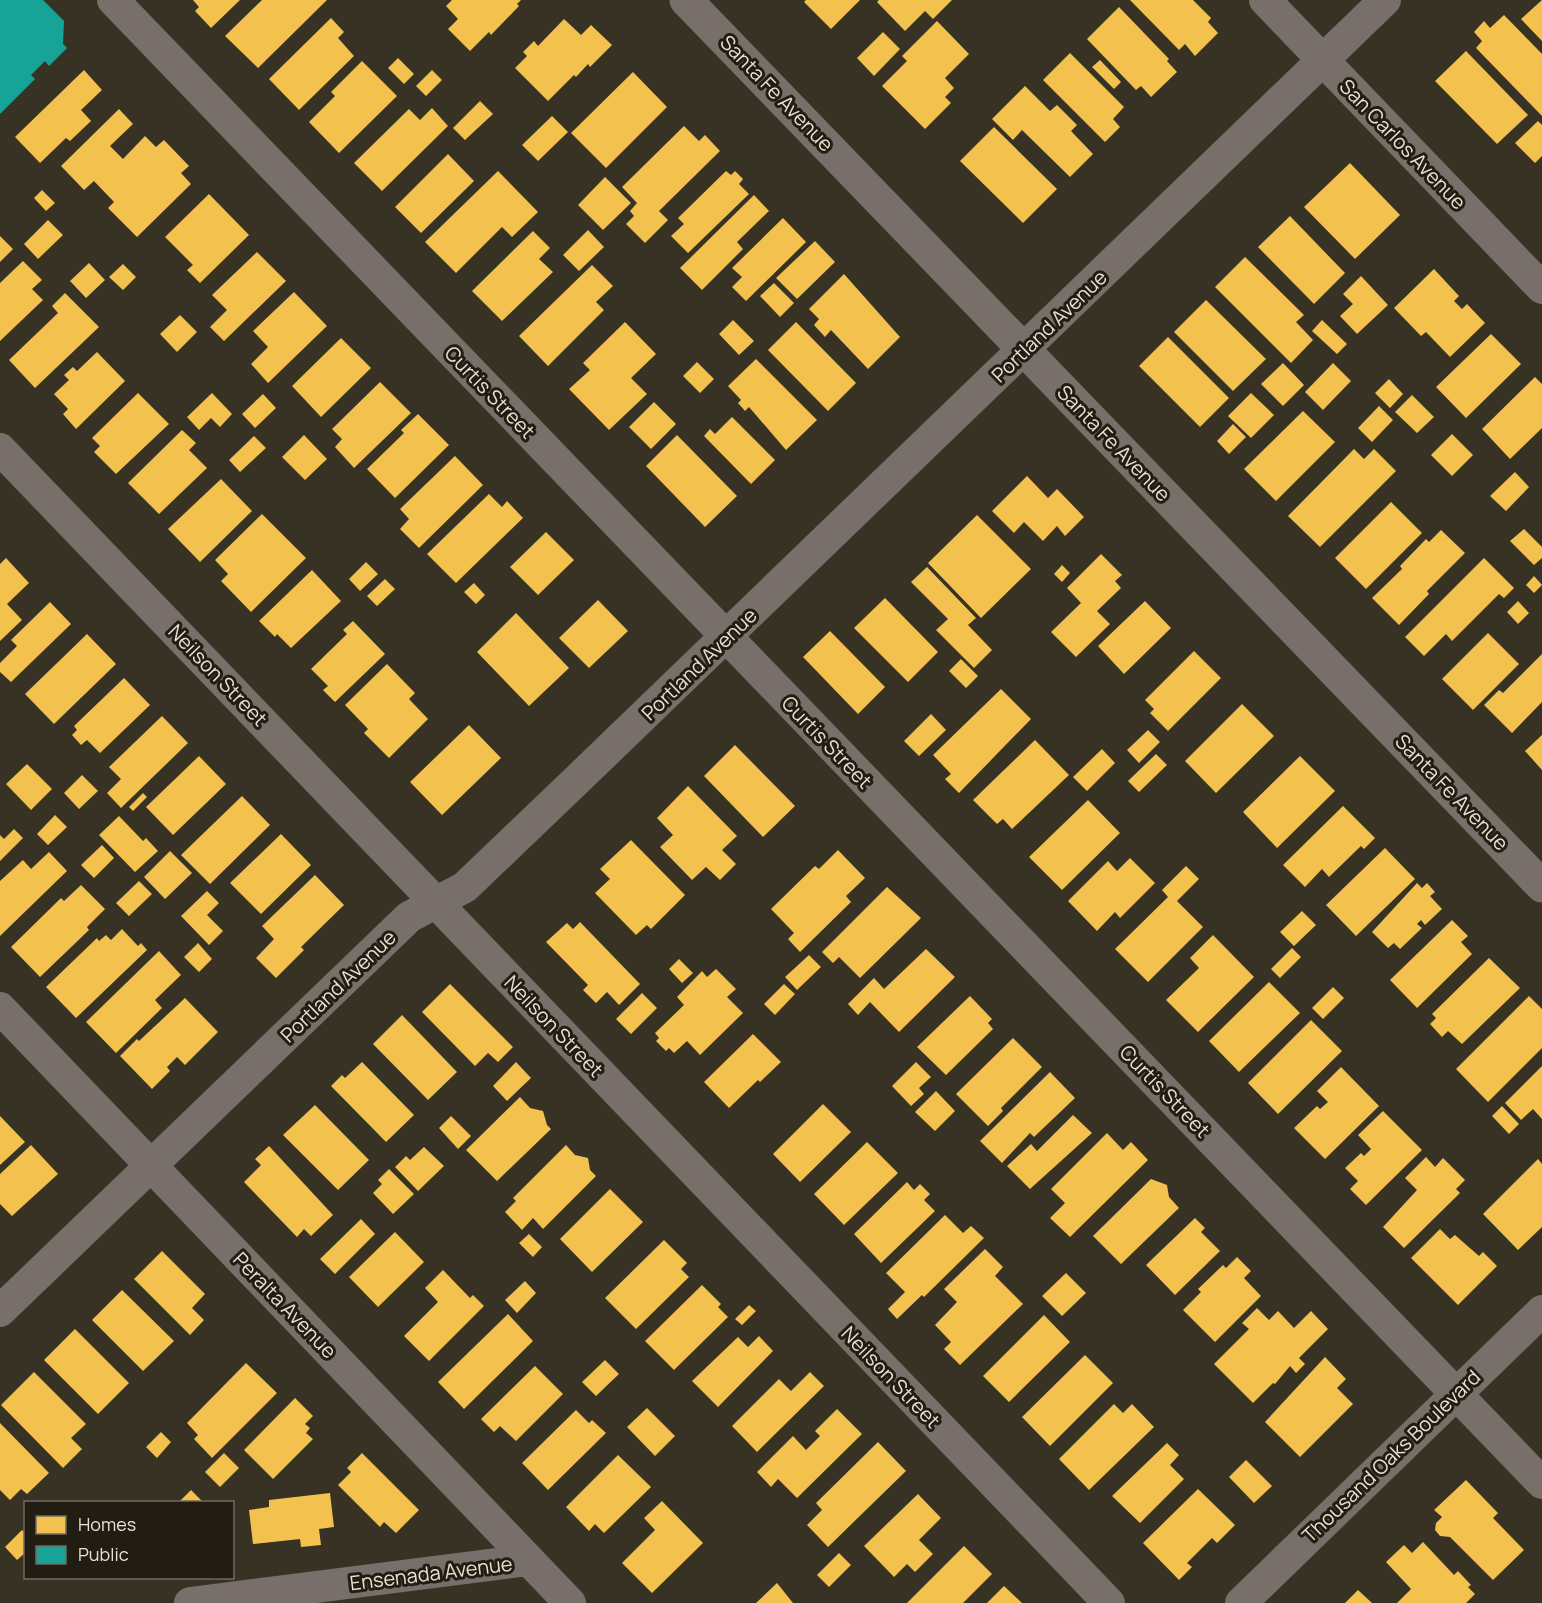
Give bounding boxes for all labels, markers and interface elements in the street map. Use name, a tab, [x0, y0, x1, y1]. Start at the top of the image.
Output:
street label: Santa Fe Avenue	[714, 29, 840, 157]
street label: San Carlos Avenue	[1334, 73, 1472, 215]
street label: Portland Avenue	[985, 264, 1113, 388]
street label: Curtis Street	[439, 340, 541, 444]
street label: Santa Fe Avenue	[1051, 379, 1177, 507]
street label: Portland Avenue	[635, 602, 763, 726]
street label: Neilson Street	[163, 618, 273, 732]
street label: Curtis Street	[776, 690, 878, 794]
street label: Santa Fe Avenue	[1389, 728, 1515, 856]
street label: Portland Avenue	[274, 924, 402, 1048]
street label: Neilson Street	[499, 969, 609, 1083]
street label: Curtis Street	[1114, 1039, 1216, 1143]
street label: Peralta Avenue	[227, 1246, 343, 1364]
street label: Neilson Street	[836, 1320, 946, 1434]
street label: Thousand Oaks Boulevard	[1296, 1364, 1486, 1548]
legend	[24, 1501, 234, 1579]
text: Homes	[78, 1512, 136, 1536]
text: Public	[78, 1542, 129, 1566]
street label: Ensenada Avenue	[348, 1550, 514, 1596]

